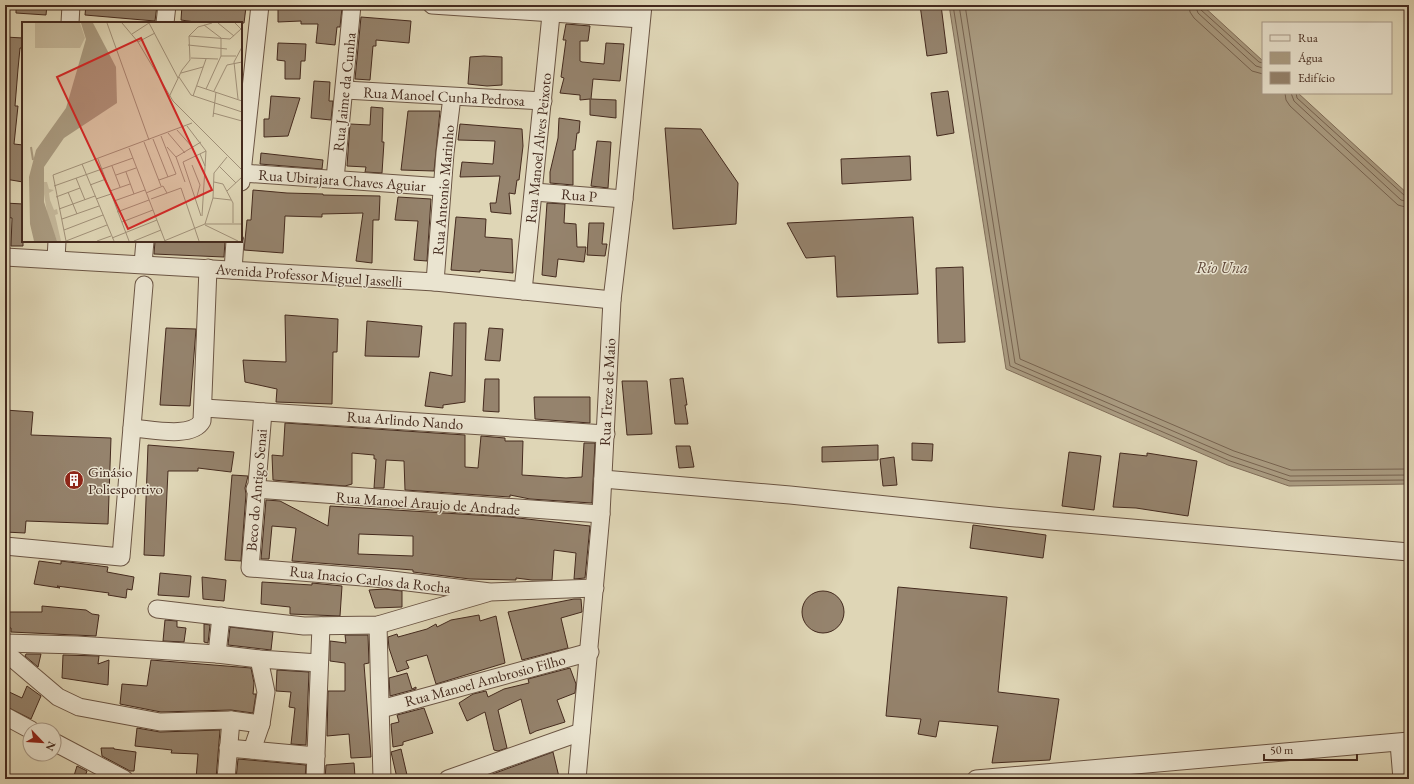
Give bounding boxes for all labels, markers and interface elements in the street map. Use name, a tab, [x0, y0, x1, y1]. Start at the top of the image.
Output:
inset map	[22, 22, 242, 242]
legend	[1262, 22, 1392, 94]
text: Rua	[1298, 30, 1318, 46]
street label: Rua Jaime da Cunha	[328, 32, 360, 152]
text: Água	[1297, 50, 1323, 66]
text: Edifício	[1298, 70, 1335, 86]
street label: Rua Manoel Alves Peixoto	[521, 72, 555, 224]
street label: Rua Manoel Cunha Pedrosa	[363, 82, 525, 110]
street label: Rua Antonio Marinho	[428, 124, 458, 256]
street label: Rua Ubirajara Chaves Aguiar	[258, 165, 426, 195]
street label: Rua P	[560, 184, 598, 206]
water label: Rio Una	[1196, 257, 1248, 278]
street label: Avenida Professor Miguel Jasselli	[214, 259, 403, 291]
street label: Rua Treze de Maio	[595, 337, 619, 447]
street label: Rua Arlindo Nando	[346, 406, 464, 434]
street label: Beco do Antigo Senai	[241, 428, 271, 552]
place label: Ginásio Poliesportivo	[88, 462, 163, 498]
building icon: Ginásio Poliesportivo	[63, 469, 85, 491]
street label: Rua Manoel Araujo de Andrade	[335, 487, 521, 519]
street label: Rua Inacio Carlos da Rocha	[289, 561, 451, 597]
street label: Rua Manoel Ambrosio Filho	[402, 649, 568, 711]
north arrow	[22, 722, 62, 762]
scale bar	[1264, 736, 1357, 762]
text: N	[43, 739, 59, 753]
text: 50 m	[1270, 742, 1294, 758]

